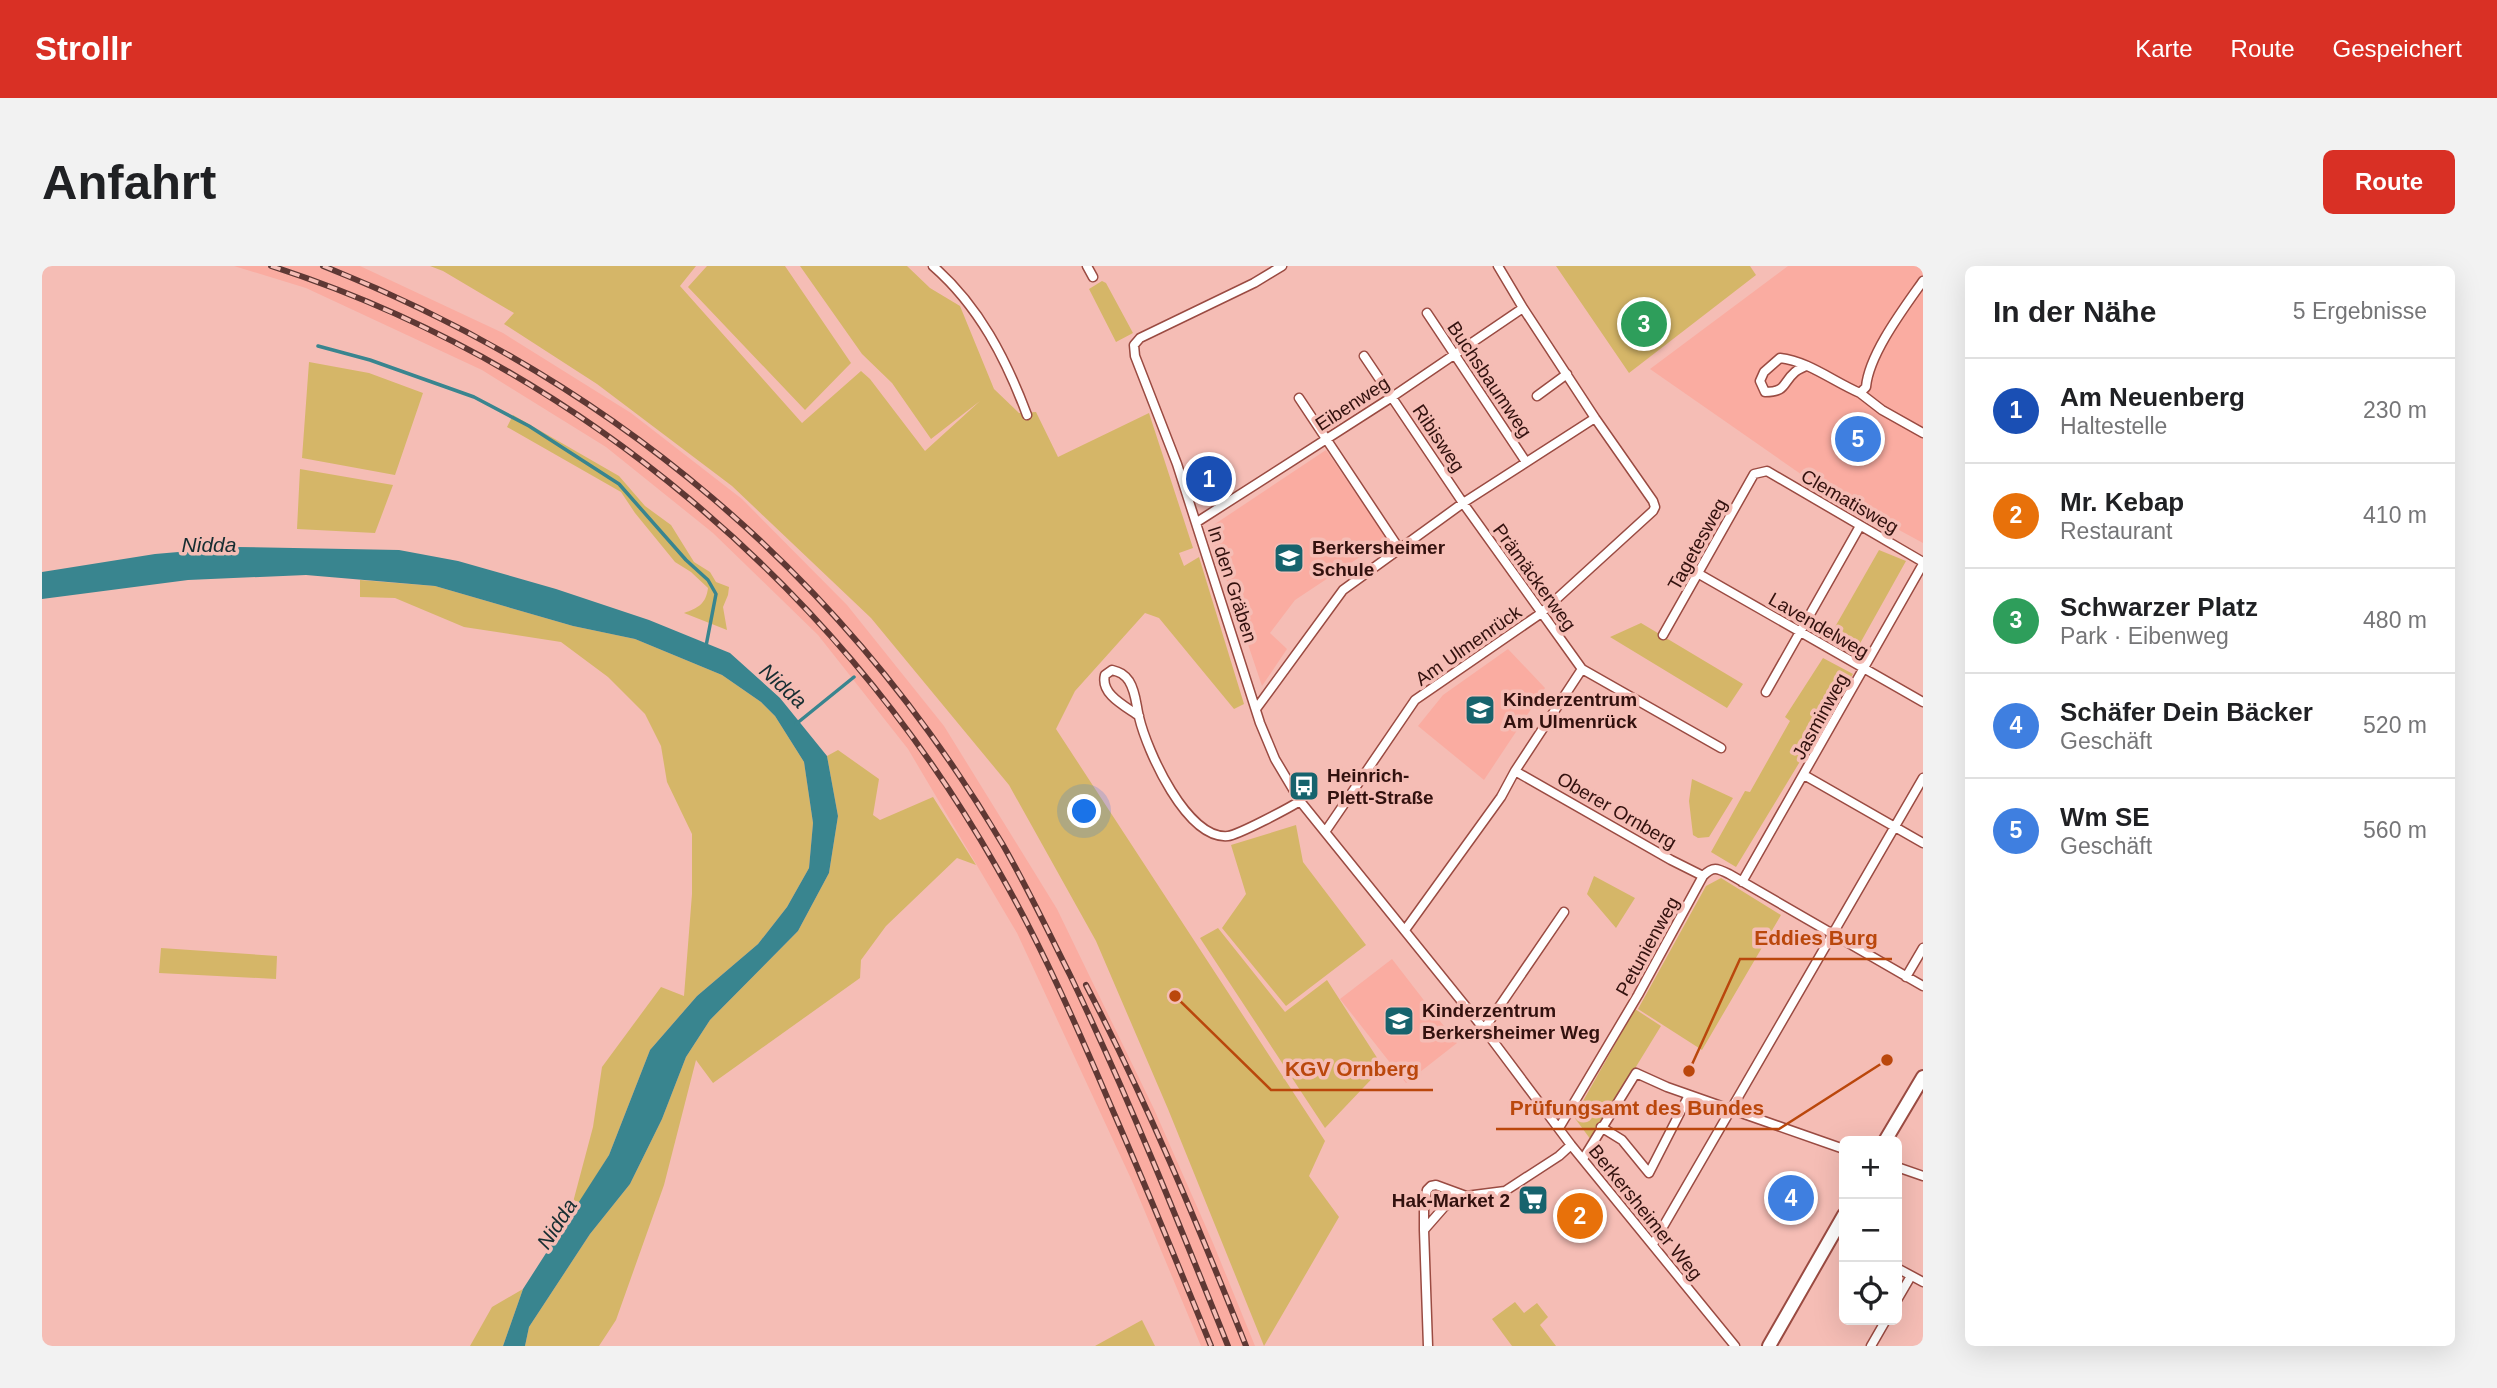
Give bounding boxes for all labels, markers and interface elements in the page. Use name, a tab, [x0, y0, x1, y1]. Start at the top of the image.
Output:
text: Strollr	[35, 30, 132, 67]
text: Karte	[2135, 35, 2193, 62]
text: Route	[2231, 35, 2295, 62]
text: Gespeichert	[2333, 35, 2462, 62]
button: Route	[2323, 150, 2455, 214]
text: Anfahrt	[42, 155, 216, 209]
text: In der Nähe	[1993, 295, 2156, 328]
pin: 3	[1621, 298, 1667, 350]
text: 5 Ergebnisse	[2293, 298, 2427, 324]
street label: Buchsbaumweg	[1443, 317, 1536, 441]
street label: Eibenweg	[1312, 372, 1393, 435]
text: Am Neuenberg	[2060, 382, 2245, 412]
text: 1	[2010, 397, 2022, 423]
text: 230 m	[2363, 397, 2427, 423]
street label: Ribisweg	[1408, 400, 1469, 476]
pin: 5	[1835, 413, 1881, 465]
text: Haltestelle	[2060, 413, 2167, 439]
pin: 1	[1186, 453, 1232, 505]
street label: Clematisweg	[1797, 465, 1902, 538]
text: Mr. Kebap	[2060, 487, 2184, 517]
street label: Tagetesweg	[1664, 495, 1731, 594]
text: 2	[2010, 502, 2022, 528]
text: 410 m	[2363, 502, 2427, 528]
text: Restaurant	[2060, 518, 2173, 544]
street label: Prämäckerweg	[1489, 520, 1580, 635]
street label: In den Gräben	[1204, 523, 1261, 645]
water label: Nidda	[182, 533, 236, 556]
place label: Berkersheimer Schule	[1312, 537, 1446, 580]
school or university icon: Berkersheimer Schule	[1272, 541, 1306, 575]
street label: Lavendelweg	[1765, 588, 1872, 663]
text: Schwarzer Platz	[2060, 592, 2258, 622]
street label: Am Ulmenrück	[1411, 601, 1526, 690]
text: 3	[2010, 607, 2022, 633]
text: 480 m	[2363, 607, 2427, 633]
text: Park · Eibenweg	[2060, 623, 2229, 649]
water label: Nidda	[755, 659, 811, 713]
street label: Jasminweg	[1788, 670, 1853, 763]
place label: Kinderzentrum Am Ulmenrück	[1503, 689, 1638, 732]
school or university icon: Kinderzentrum Am Ulmenrück	[1463, 693, 1497, 727]
text: Schäfer Dein Bäcker	[2060, 697, 2313, 727]
text: 4	[2010, 712, 2022, 738]
text: 520 m	[2363, 712, 2427, 738]
text: Geschäft	[2060, 728, 2152, 754]
place label: Heinrich- Plett-Straße	[1327, 765, 1434, 808]
street label: Oberer Ornberg	[1553, 768, 1680, 853]
bus stop icon: Heinrich- Plett-Straße	[1287, 769, 1321, 803]
your location	[1067, 794, 1101, 828]
text: Wm SE	[2060, 802, 2150, 832]
text: 5	[2010, 817, 2022, 843]
text: 560 m	[2363, 817, 2427, 843]
text: Geschäft	[2060, 833, 2152, 859]
street label: Petunienweg	[1612, 893, 1683, 999]
callout: Eddies Burg	[1740, 917, 1892, 959]
text: Eddies Burg	[1754, 926, 1878, 949]
place label: Kinderzentrum Berkersheimer Weg	[1422, 1000, 1600, 1043]
school or university icon: Kinderzentrum Berkersheimer Weg	[1382, 1004, 1416, 1038]
callout: KGV Ornberg	[1271, 1048, 1433, 1090]
text: KGV Ornberg	[1285, 1057, 1419, 1080]
callout: Prüfungsamt des Bundes	[1496, 1087, 1779, 1129]
text: Prüfungsamt des Bundes	[1510, 1096, 1764, 1119]
map controls	[1839, 1136, 1902, 1325]
button: +	[1839, 1136, 1902, 1199]
street label: Berkersheimer Weg	[1585, 1141, 1706, 1284]
pin: 4	[1768, 1172, 1814, 1224]
supermarket icon: Hak-Market 2	[1516, 1183, 1550, 1217]
place label: Hak-Market 2	[1392, 1190, 1510, 1211]
pin: 2	[1557, 1190, 1603, 1242]
water label: Nidda	[532, 1194, 581, 1253]
button: −	[1839, 1199, 1902, 1262]
button: locate	[1839, 1262, 1902, 1325]

